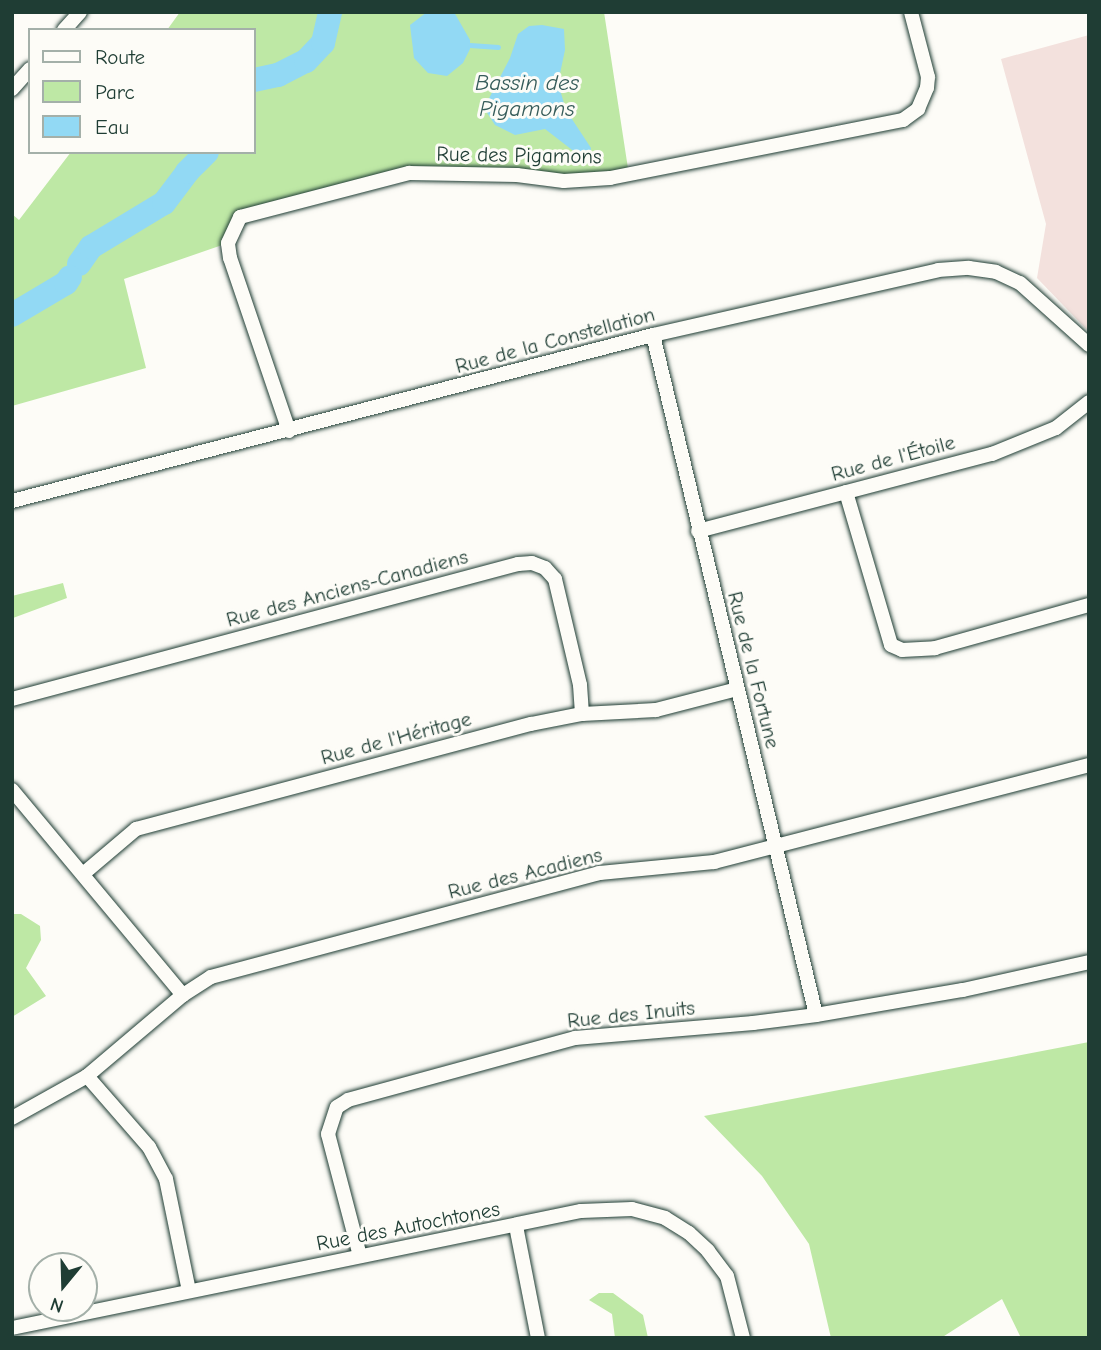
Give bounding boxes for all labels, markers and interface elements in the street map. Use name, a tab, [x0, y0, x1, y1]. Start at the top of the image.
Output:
legend	[28, 28, 256, 154]
text: Route	[95, 45, 145, 69]
water label: Bassin des Pigamons	[475, 69, 579, 123]
text: Parc	[95, 80, 135, 104]
text: Eau	[95, 115, 129, 139]
street label: Rue des Pigamons	[436, 141, 602, 169]
street label: Rue de la Constellation	[452, 301, 658, 379]
street label: Rue de l'Étoile	[828, 429, 958, 487]
street label: Rue des Anciens-Canadiens	[223, 544, 471, 632]
street label: Rue de la Fortune	[722, 589, 786, 751]
street label: Rue de l'Héritage	[318, 706, 474, 770]
street label: Rue des Acadiens	[445, 842, 605, 904]
street label: Rue des Inuits	[566, 995, 696, 1033]
street label: Rue des Autochtones	[314, 1196, 502, 1256]
north arrow	[28, 1252, 98, 1322]
text: N	[47, 1293, 66, 1317]

